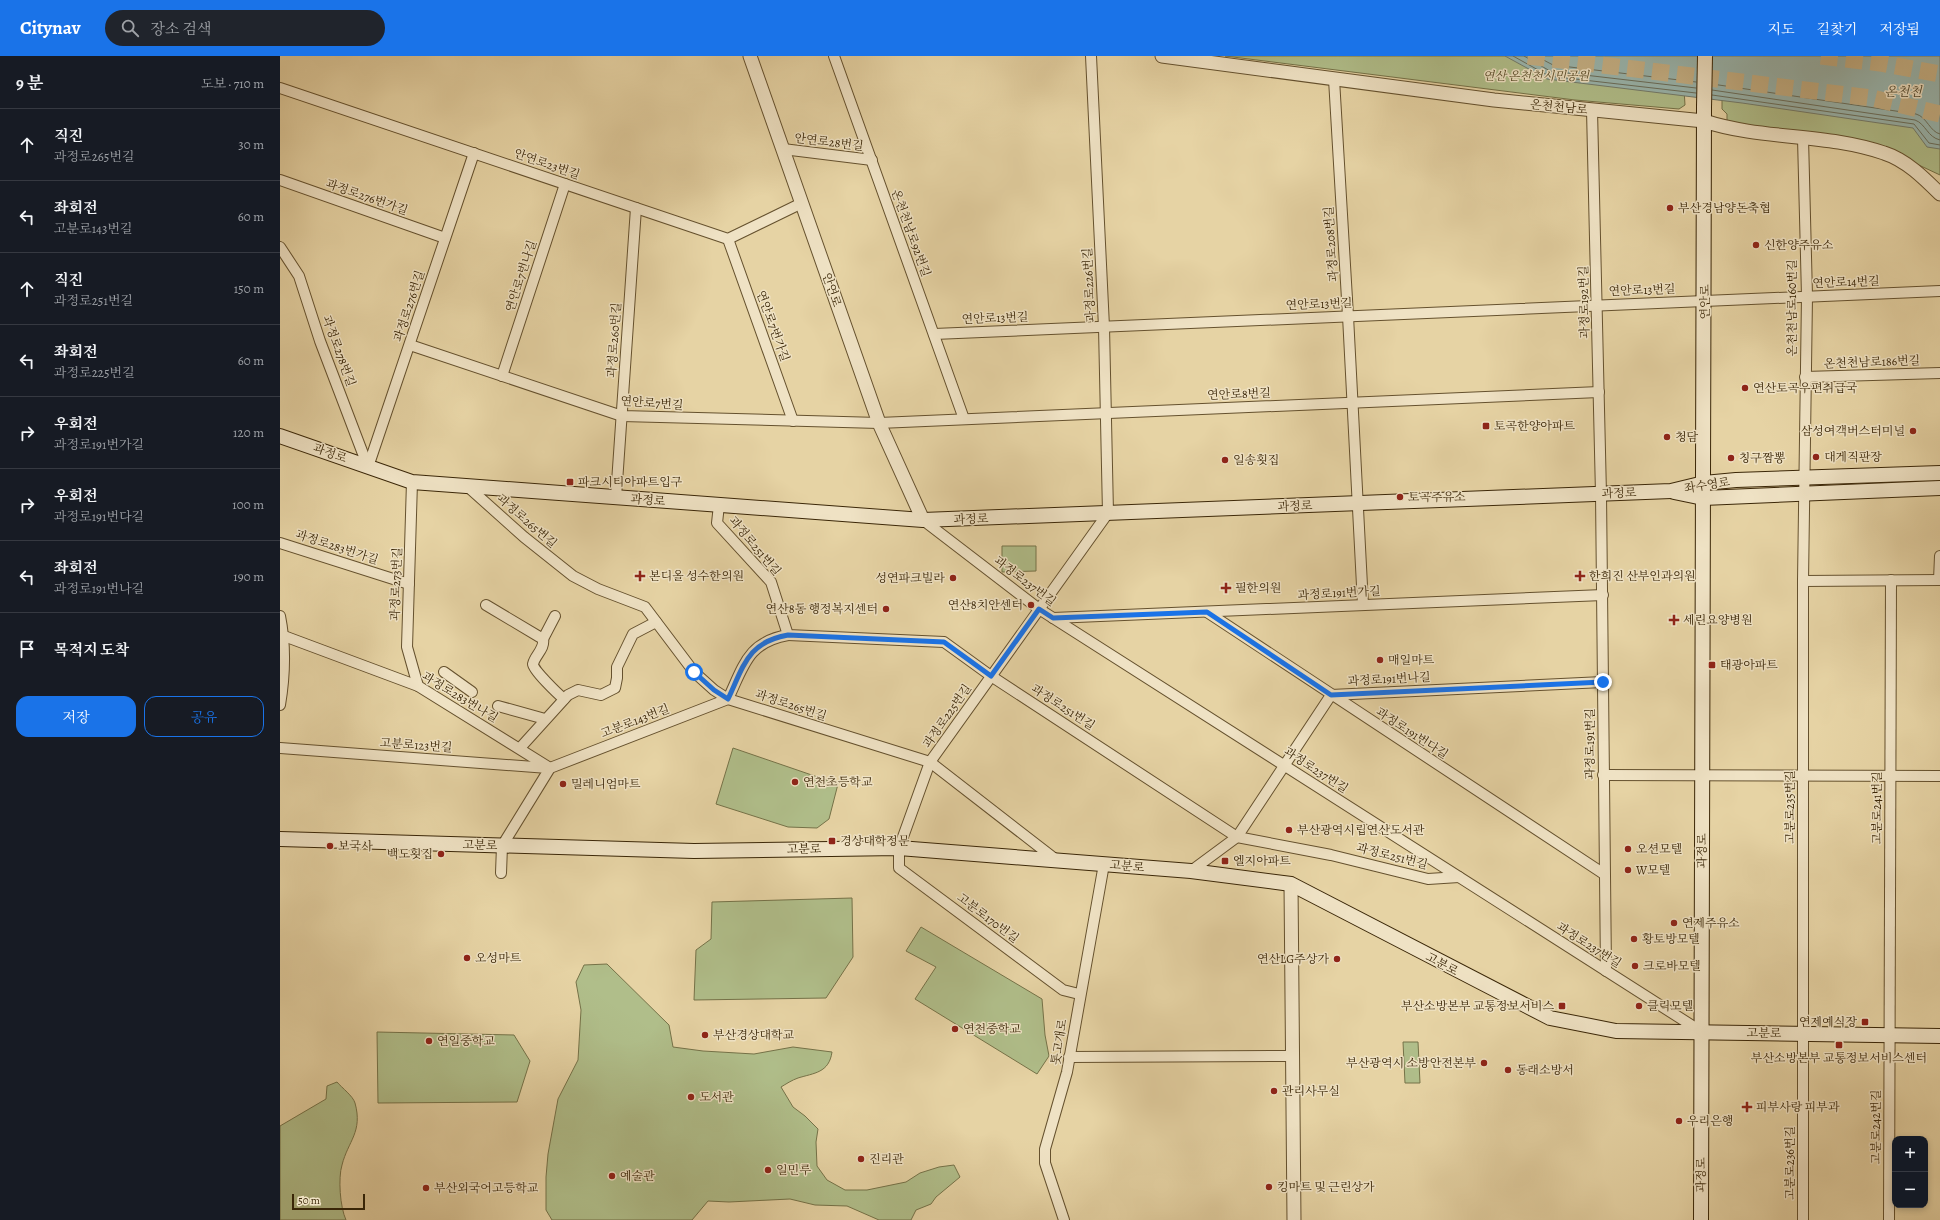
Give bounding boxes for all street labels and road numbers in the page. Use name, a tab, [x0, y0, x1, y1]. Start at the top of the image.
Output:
street label: 온천천남로	[1529, 96, 1589, 118]
street label: 안연로28번길	[794, 130, 864, 154]
street label: 안연로23번길	[512, 145, 582, 183]
street label: 과정로276번가길	[324, 175, 410, 219]
street label: 온천천남로92번길	[888, 187, 934, 279]
street label: 과정로208번길	[1320, 206, 1342, 282]
street label: 연안로7번나길	[502, 238, 540, 314]
street label: 과정로226번길	[1079, 247, 1099, 323]
street label: 온천천남로160번길	[1784, 259, 1800, 357]
street label: 과정로192번길	[1575, 265, 1593, 339]
street label: 과정로276번길	[390, 268, 428, 344]
street label: 안연로	[819, 271, 845, 309]
street label: 연안로14번길	[1812, 273, 1880, 291]
street label: 연안로13번길	[1608, 281, 1676, 299]
street label: 연안로	[1697, 284, 1713, 319]
street label: 연안로7번가길	[753, 288, 793, 364]
street label: 연안로13번길	[1285, 295, 1353, 313]
street label: 과정로260번길	[603, 302, 625, 378]
street label: 연안로13번길	[961, 309, 1029, 327]
street label: 과정로278번길	[319, 313, 359, 389]
street label: 온천천남로186번길	[1823, 352, 1921, 372]
street label: 연안로8번길	[1207, 385, 1271, 403]
street label: 연안로7번길	[620, 393, 684, 413]
street label: 과정로	[311, 440, 349, 466]
street label: 좌수영로	[1683, 473, 1732, 497]
street label: 과정로	[1601, 484, 1637, 502]
street label: 과정로265번길	[494, 491, 560, 551]
street label: 과정로	[630, 491, 666, 509]
street label: 과정로	[1277, 497, 1313, 515]
street label: 과정로	[953, 510, 989, 528]
street label: 과정로251번길	[725, 513, 785, 579]
street label: 과정로283번가길	[294, 526, 380, 568]
street label: 과정로273번길	[387, 547, 405, 621]
street label: 과정로237번길	[991, 552, 1059, 610]
street label: 과정로191번가길	[1297, 583, 1381, 603]
street label: 과정로283번나길	[419, 668, 501, 726]
street label: 과정로191번나길	[1347, 669, 1431, 689]
street label: 과정로251번길	[1028, 680, 1098, 734]
street label: 과정로225번길	[919, 681, 975, 751]
street label: 과정로265번길	[753, 686, 829, 724]
street label: 고분로143번길	[598, 701, 672, 741]
street label: 과정로191번다길	[1373, 704, 1451, 762]
street label: 과정로191번길	[1582, 708, 1598, 780]
street label: 고분로123번길	[379, 734, 453, 756]
street label: 과정로237번길	[1281, 743, 1351, 797]
street label: 고분로235번길	[1782, 770, 1798, 844]
street label: 고분로241번길	[1869, 771, 1885, 845]
street label: 과정로	[1694, 833, 1710, 868]
street label: 고분로	[462, 836, 498, 854]
street label: 과정로251번길	[1355, 839, 1429, 873]
street label: 고분로	[786, 841, 822, 857]
street label: 고분로	[1109, 857, 1145, 876]
street label: 고분로170번길	[954, 889, 1022, 947]
street label: 과정로237번길	[1554, 919, 1624, 971]
street label: 고분로	[1423, 949, 1461, 979]
street label: 톳고개로	[1047, 1017, 1071, 1066]
street label: 고분로	[1746, 1025, 1782, 1041]
street label: 고분로242번길	[1868, 1090, 1884, 1164]
street label: 고분로236번길	[1782, 1126, 1798, 1200]
street label: 과정로	[1693, 1157, 1709, 1192]

